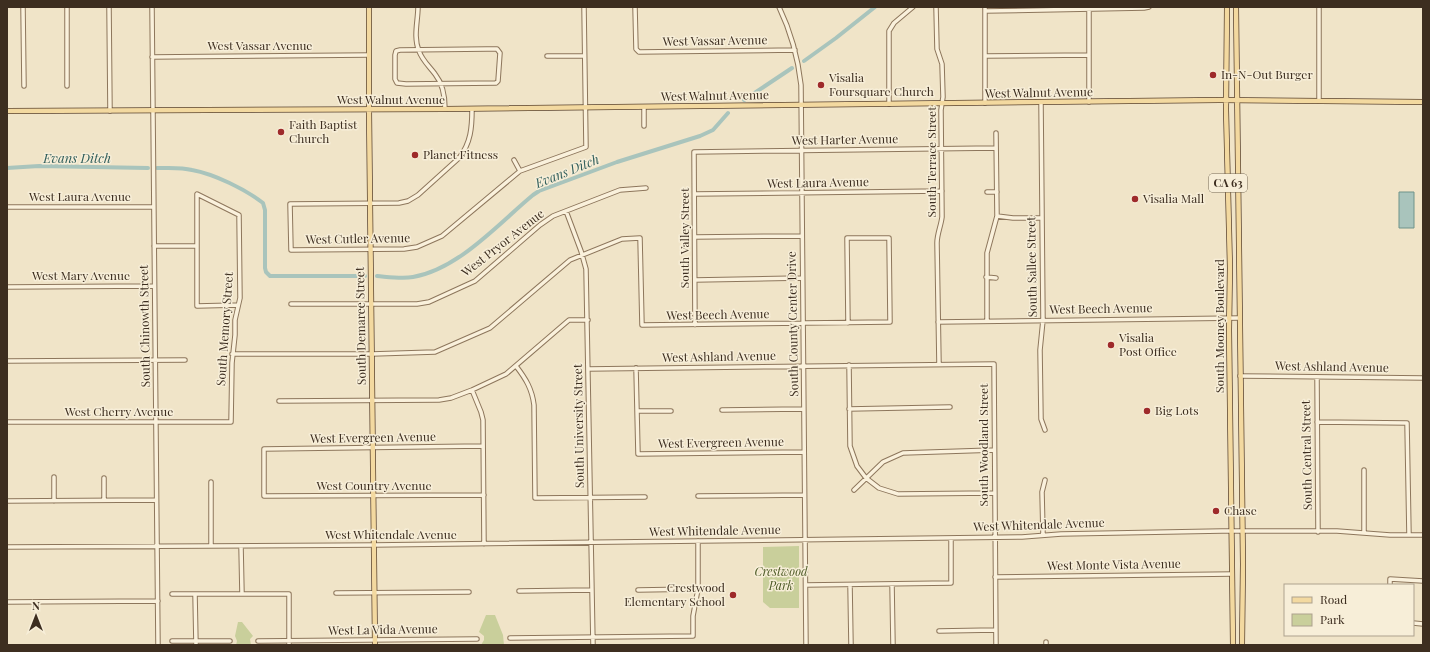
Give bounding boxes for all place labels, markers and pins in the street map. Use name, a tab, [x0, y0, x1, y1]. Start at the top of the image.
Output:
place label: In-N-Out Burger	[1221, 66, 1313, 82]
place label: Visalia Foursquare Church	[828, 69, 934, 99]
marker: In-N-Out Burger	[1208, 70, 1218, 80]
marker: Visalia Foursquare Church	[816, 80, 826, 90]
place label: Faith Baptist Church	[289, 116, 358, 146]
marker: Faith Baptist Church	[276, 127, 286, 137]
place label: Planet Fitness	[423, 146, 498, 162]
marker: Planet Fitness	[410, 150, 420, 160]
place label: Visalia Mall	[1142, 190, 1205, 206]
marker: Visalia Mall	[1130, 194, 1140, 204]
place label: Visalia Post Office	[1118, 329, 1177, 359]
marker: Visalia Post Office	[1106, 340, 1116, 350]
place label: Big Lots	[1155, 402, 1199, 418]
marker: Big Lots	[1142, 406, 1152, 416]
place label: Chase	[1224, 502, 1257, 518]
marker: Chase	[1211, 506, 1221, 516]
place label: Crestwood Elementary School	[624, 579, 726, 609]
marker: Crestwood Elementary School	[728, 590, 738, 600]

